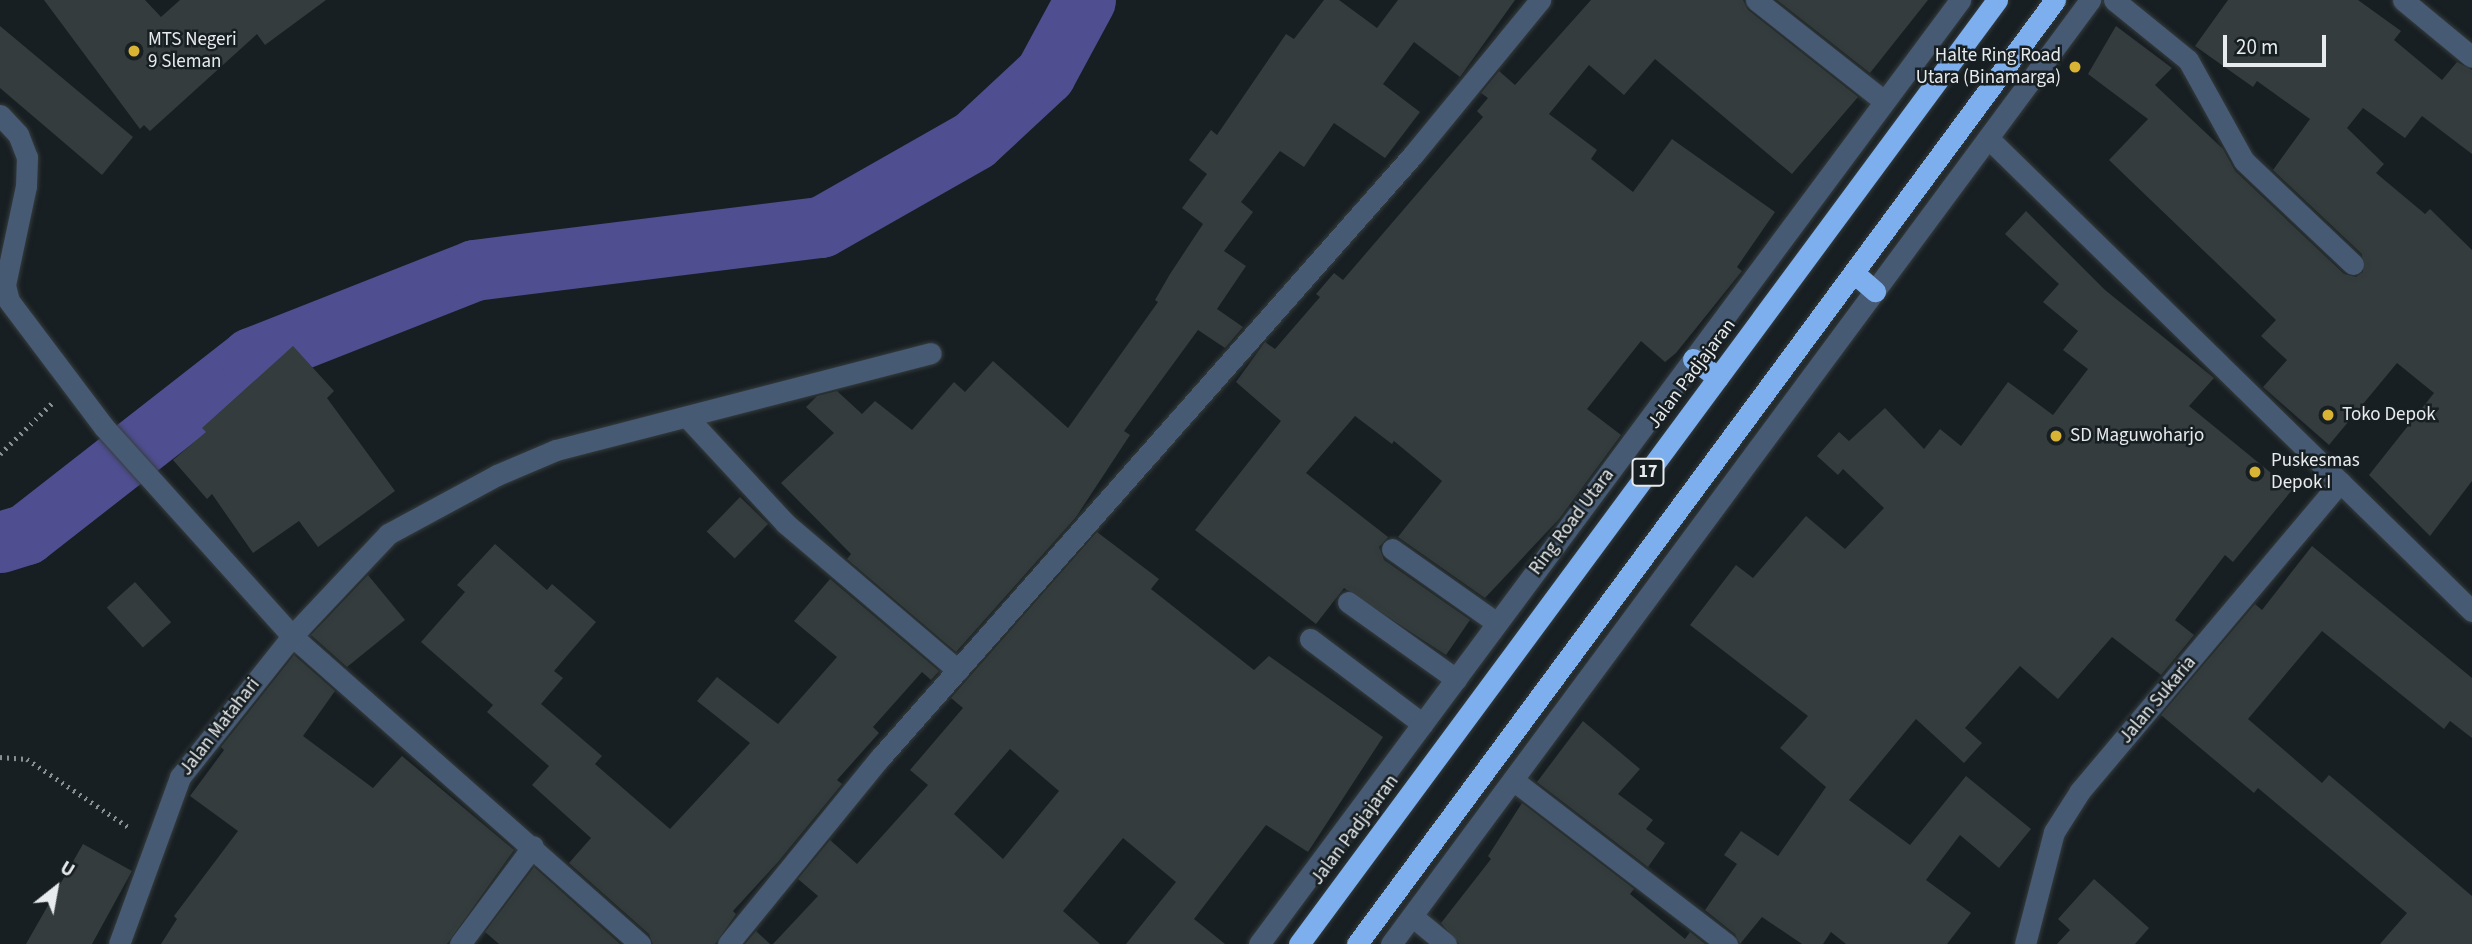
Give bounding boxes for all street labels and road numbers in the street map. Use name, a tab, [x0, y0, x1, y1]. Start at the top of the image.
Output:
street label: Jalan Padjajaran	[1643, 314, 1741, 434]
road number: 17	[1630, 458, 1666, 486]
street label: Ring Road Utara	[1525, 464, 1619, 580]
street label: Jalan Sukaria	[2115, 652, 2201, 748]
street label: Jalan Matahari	[175, 674, 265, 780]
street label: Jalan Padjajaran	[1306, 770, 1404, 890]

